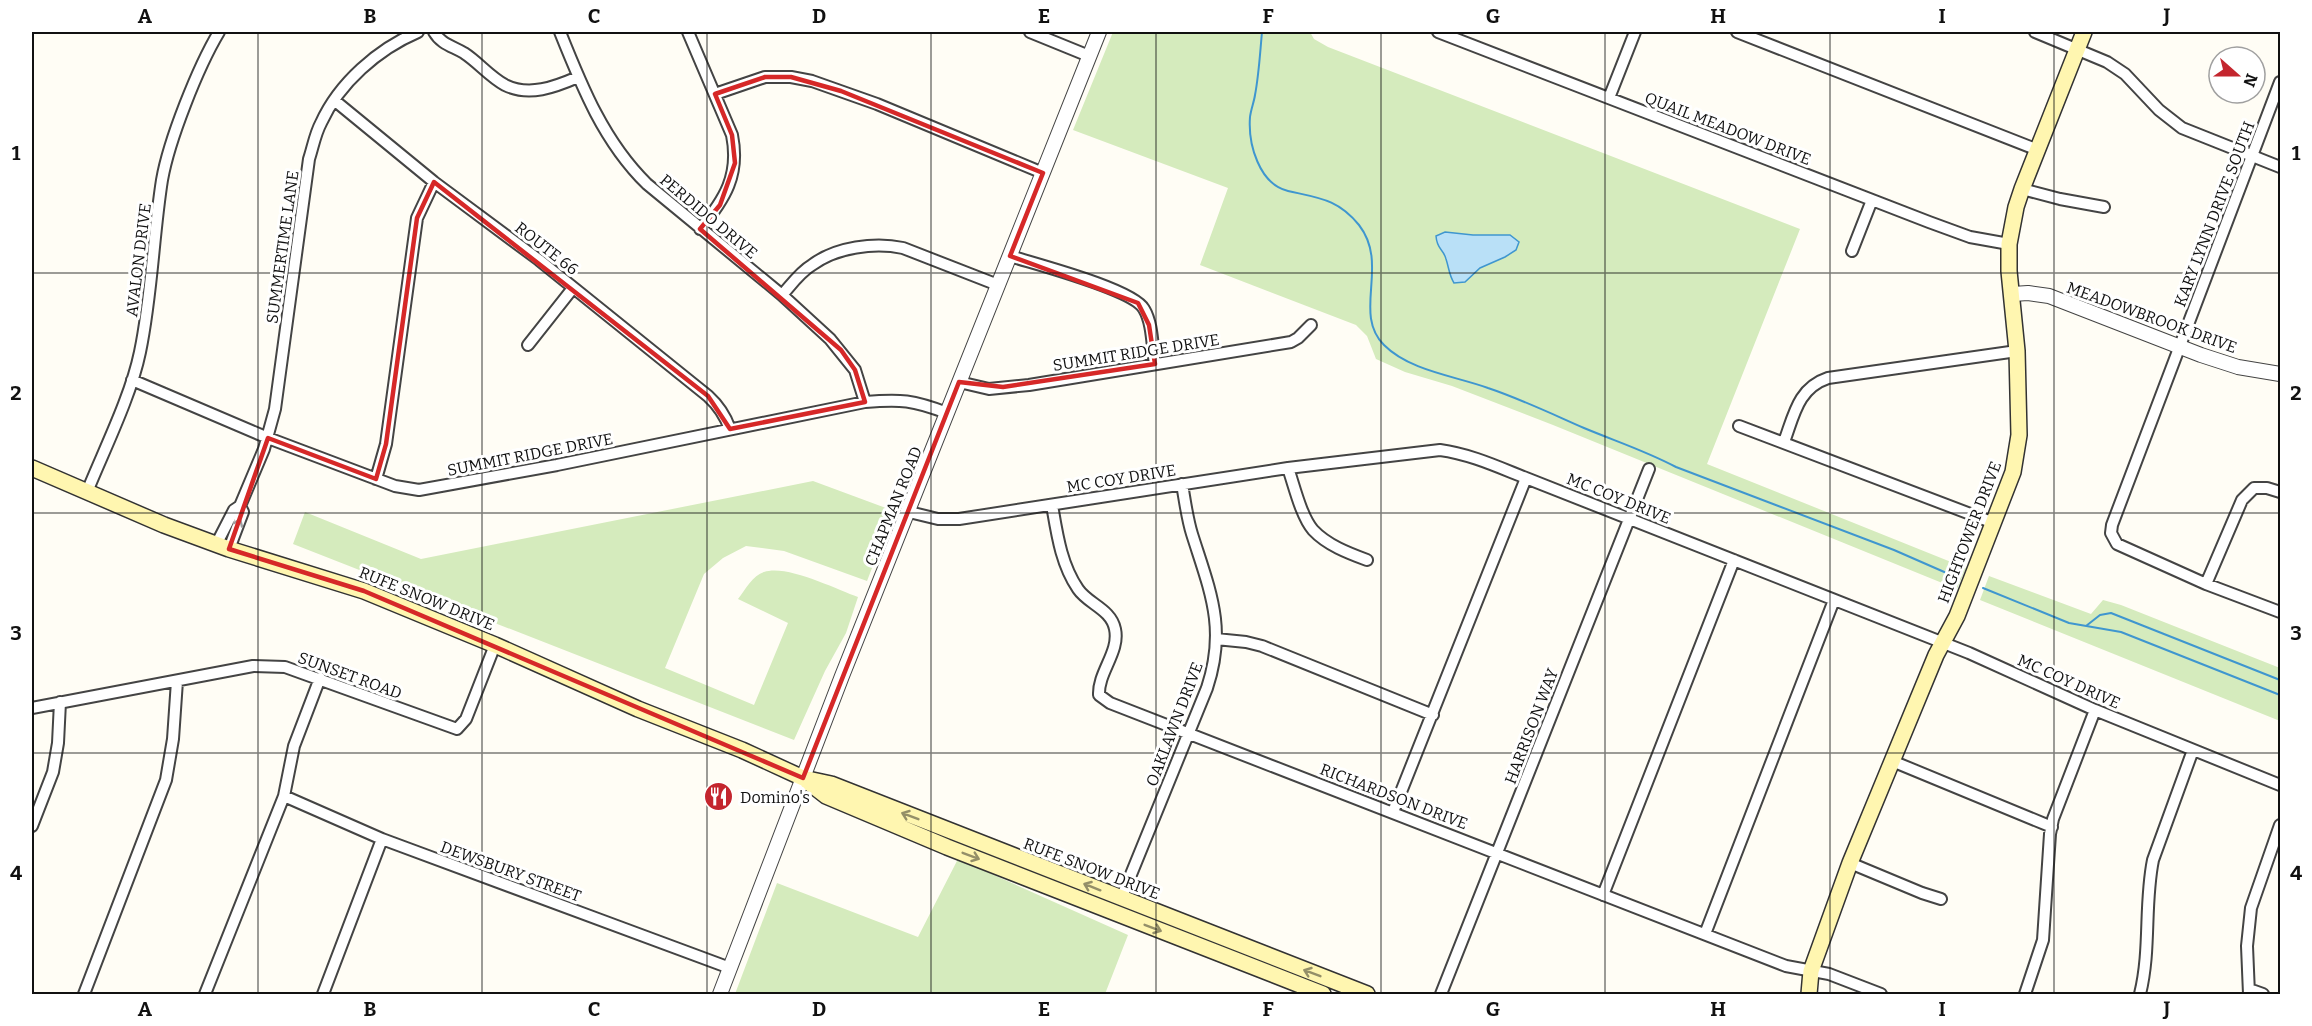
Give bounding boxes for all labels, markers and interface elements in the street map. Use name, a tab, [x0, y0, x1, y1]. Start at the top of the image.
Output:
text: A	[138, 4, 153, 28]
text: B	[364, 4, 377, 28]
text: C	[588, 4, 600, 28]
text: D	[812, 4, 826, 28]
text: E	[1038, 4, 1050, 28]
text: F	[1262, 4, 1274, 28]
text: G	[1486, 4, 1500, 28]
text: H	[1710, 4, 1726, 28]
text: I	[1938, 4, 1946, 28]
text: J	[2163, 4, 2171, 28]
north arrow	[2207, 45, 2267, 105]
text: N	[2239, 71, 2262, 89]
street label: QUAIL MEADOW DRIVE	[1642, 88, 1814, 169]
street label: KARY LYNN DRIVE SOUTH	[2170, 119, 2259, 310]
text: 1	[12, 141, 21, 165]
text: 1	[2292, 141, 2301, 165]
street label: SUMMERTIME LANE	[262, 169, 303, 325]
street label: PERDIDO DRIVE	[656, 170, 761, 263]
street label: AVALON DRIVE	[122, 202, 155, 318]
street label: ROUTE 66	[511, 218, 582, 279]
street label: MEADOWBROOK DRIVE	[2064, 278, 2240, 357]
street label: SUMMIT RIDGE DRIVE	[1051, 330, 1221, 375]
text: 2	[10, 381, 22, 405]
text: 2	[2290, 381, 2302, 405]
street label: SUMMIT RIDGE DRIVE	[446, 429, 615, 480]
street label: CHAPMAN ROAD	[861, 444, 926, 569]
street label: HIGHTOWER DRIVE	[1934, 459, 2005, 606]
street label: MC COY DRIVE	[1065, 460, 1177, 497]
street label: MC COY DRIVE	[1564, 469, 1674, 528]
one-way arrow	[232, 519, 243, 537]
street label: RUFE SNOW DRIVE	[356, 563, 497, 634]
text: 3	[10, 621, 22, 645]
text: 3	[2290, 621, 2302, 645]
street label: SUNSET ROAD	[295, 648, 404, 703]
street label: MC COY DRIVE	[2015, 650, 2123, 713]
street label: OAKLAWN DRIVE	[1142, 659, 1207, 789]
street label: HARRISON WAY	[1501, 665, 1562, 787]
street label: RICHARDSON DRIVE	[1317, 760, 1470, 833]
restaurant icon: Domino's	[703, 781, 735, 813]
place label: Domino's	[740, 788, 810, 807]
one-way arrow	[902, 809, 920, 820]
street label: RUFE SNOW DRIVE	[1021, 834, 1163, 903]
street label: DEWSBURY STREET	[438, 837, 584, 906]
one-way arrow	[961, 852, 980, 863]
text: 4	[10, 861, 22, 885]
text: 4	[2290, 861, 2302, 885]
one-way arrow	[1083, 881, 1102, 892]
one-way arrow	[1143, 923, 1161, 934]
one-way arrow	[1304, 967, 1322, 978]
text: A	[138, 997, 153, 1021]
text: B	[364, 997, 377, 1021]
text: C	[588, 997, 600, 1021]
text: D	[812, 997, 826, 1021]
text: E	[1038, 997, 1050, 1021]
text: F	[1262, 997, 1274, 1021]
text: G	[1486, 997, 1500, 1021]
text: H	[1710, 997, 1726, 1021]
text: I	[1938, 997, 1946, 1021]
text: J	[2163, 997, 2171, 1021]

